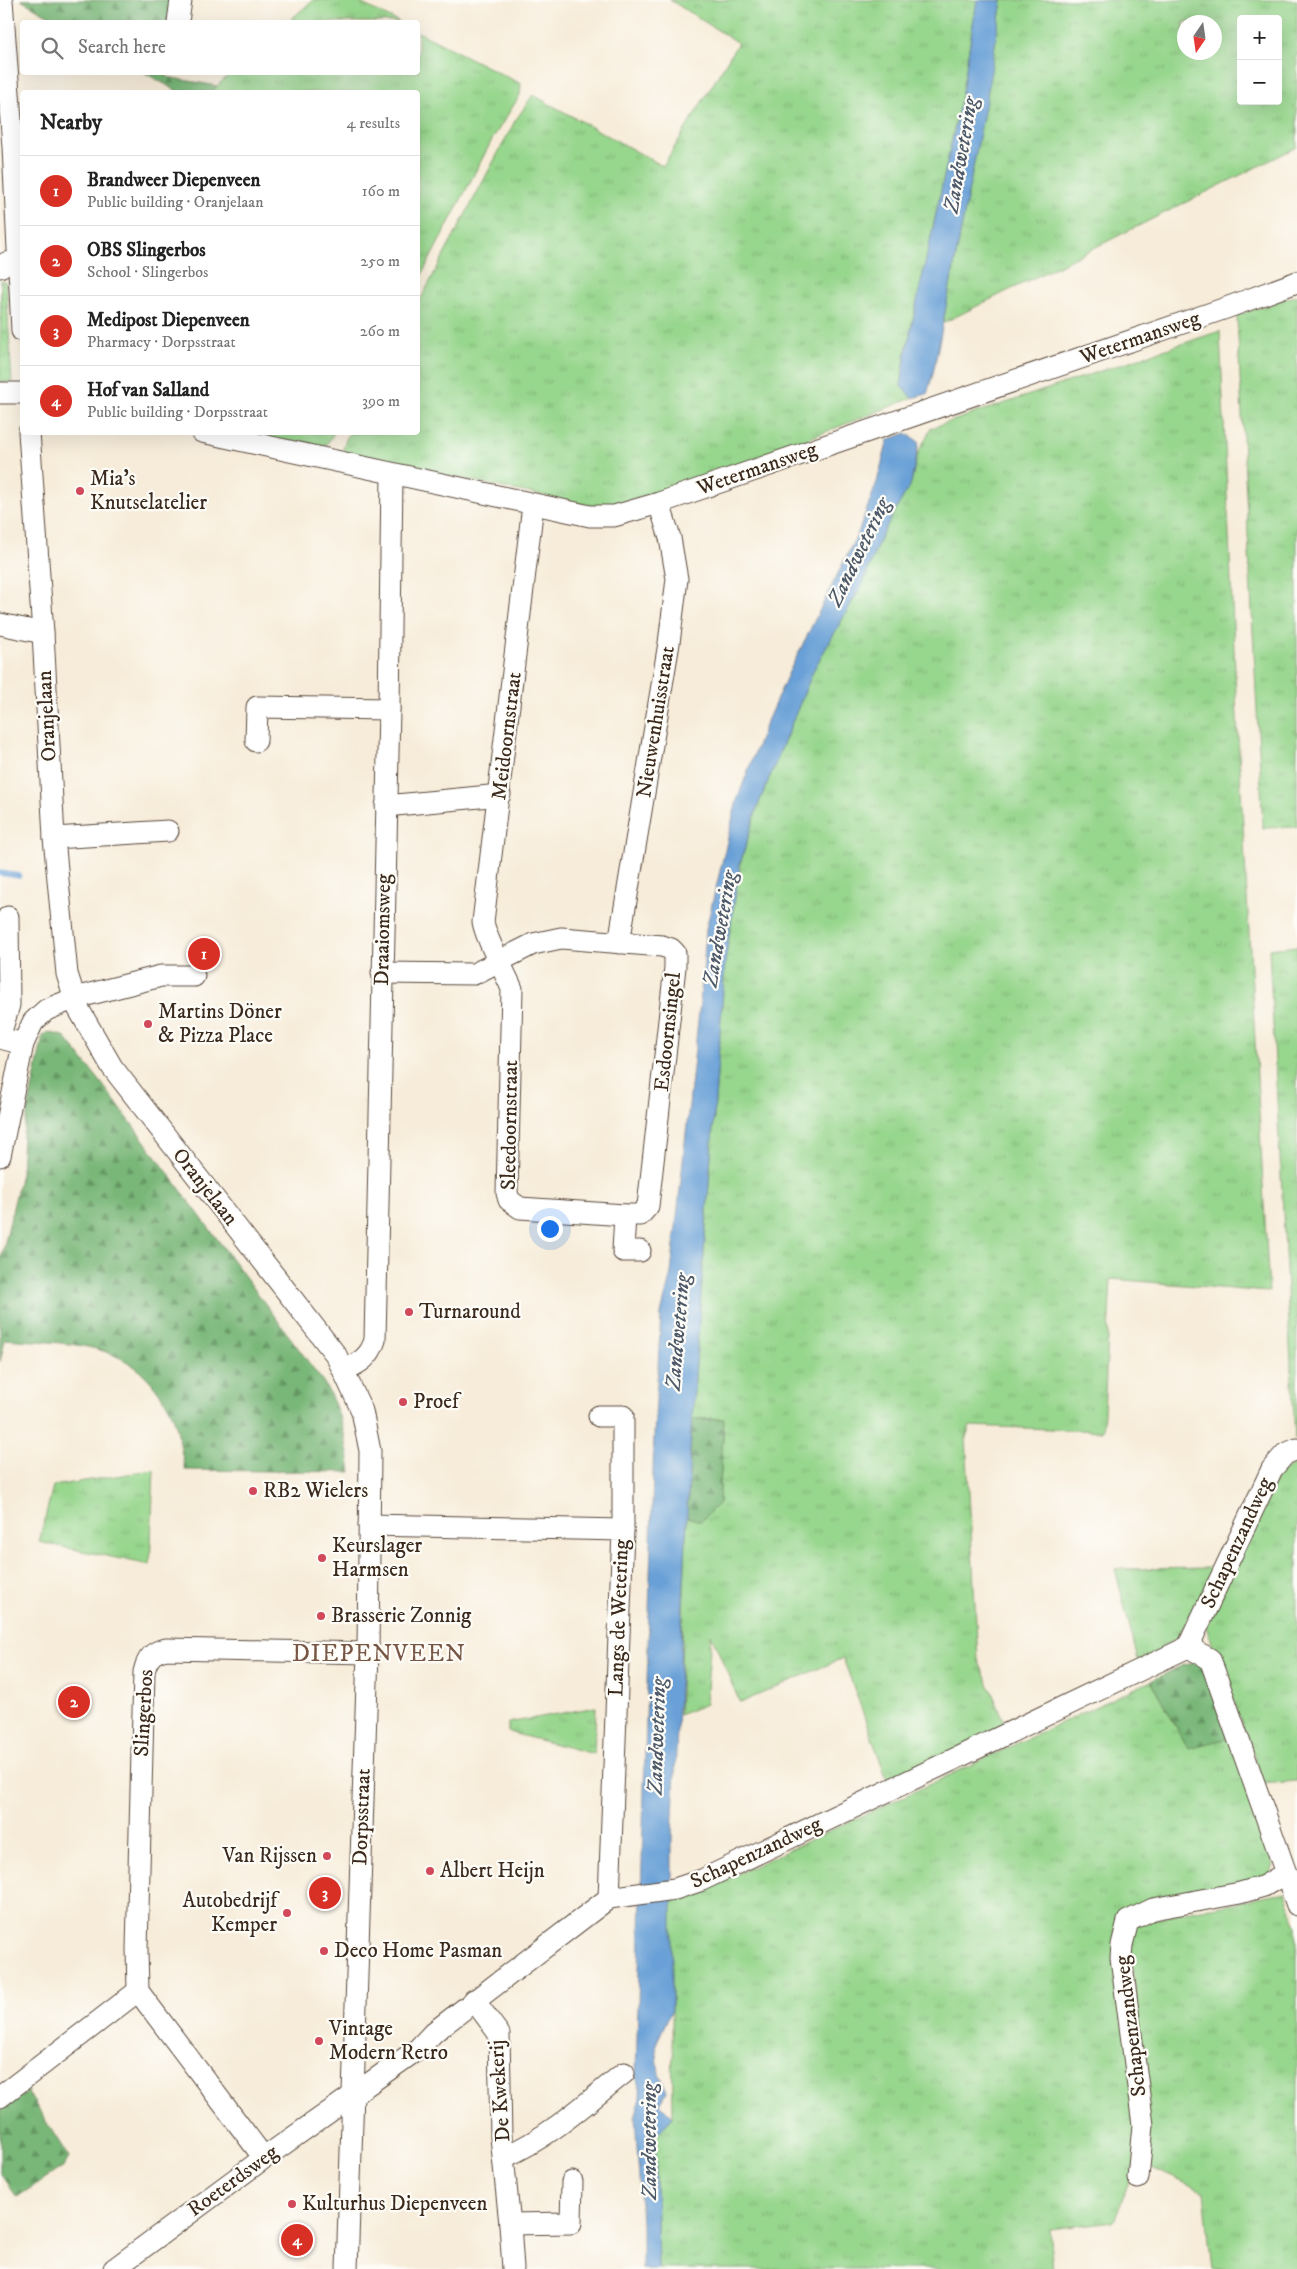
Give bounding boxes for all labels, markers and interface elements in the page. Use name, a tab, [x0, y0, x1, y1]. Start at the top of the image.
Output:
north arrow	[1177, 15, 1222, 60]
map controls	[1237, 15, 1282, 105]
button: +	[1237, 15, 1282, 60]
search box	[20, 20, 420, 75]
icon: search	[38, 34, 66, 62]
text: Search here	[78, 36, 166, 59]
button: −	[1237, 60, 1282, 105]
water label: Zandwetering	[937, 93, 985, 216]
text: Nearby	[40, 110, 102, 136]
text: 4 results	[347, 113, 400, 133]
text: Brandweer Diepenveen	[87, 169, 261, 192]
text: 1	[53, 181, 59, 201]
text: 160 m	[362, 181, 400, 201]
text: Public building · Oranjelaan	[87, 192, 263, 212]
text: OBS Slingerbos	[87, 239, 206, 262]
text: 2	[52, 251, 60, 271]
text: 250 m	[360, 251, 400, 271]
text: School · Slingerbos	[87, 262, 208, 282]
street label: Wetermansweg	[1076, 305, 1204, 371]
text: Medipost Diepenveen	[87, 309, 250, 332]
text: 3	[53, 321, 59, 341]
text: 260 m	[360, 321, 400, 341]
text: Pharmacy · Dorpsstraat	[87, 332, 236, 352]
text: Hof van Salland	[87, 379, 209, 402]
text: 4	[51, 391, 61, 411]
text: 390 m	[362, 391, 400, 411]
text: Public building · Dorpsstraat	[87, 402, 268, 422]
street label: Wetermansweg	[693, 436, 821, 502]
place label: Mia's Knutselatelier	[90, 466, 207, 516]
marker: Mia's Knutselatelier	[74, 485, 86, 497]
water label: Zandwetering	[821, 492, 898, 611]
street label: Nieuwenhuisstraat	[631, 644, 681, 800]
street label: Oranjelaan	[32, 670, 62, 762]
street label: Meidoornstraat	[486, 670, 528, 801]
water label: Zandwetering	[696, 867, 744, 990]
street label: Draaiomsweg	[369, 873, 397, 986]
pin: 1	[188, 935, 220, 973]
street label: Esdoornsingel	[649, 970, 687, 1093]
place label: Martins Döner & Pizza Place	[158, 999, 282, 1049]
marker: Martins Döner & Pizza Place	[142, 1018, 154, 1030]
street label: Sleedoornstraat	[496, 1059, 524, 1190]
street label: Oranjelaan	[167, 1143, 243, 1231]
your location	[537, 1216, 563, 1242]
water label: Zandwetering	[659, 1271, 697, 1392]
place label: Turnaround	[419, 1299, 521, 1325]
marker: Turnaround	[403, 1306, 415, 1318]
place label: Proef	[413, 1389, 462, 1415]
marker: Proef	[397, 1396, 409, 1408]
street label: Schapenzandweg	[1195, 1473, 1279, 1613]
place label: RB2 Wielers	[263, 1478, 368, 1504]
marker: RB2 Wielers	[247, 1485, 259, 1497]
place label: Keurslager Harmsen	[332, 1533, 422, 1583]
street label: Langs de Wetering	[603, 1538, 635, 1697]
marker: Keurslager Harmsen	[316, 1552, 328, 1564]
place label: Brasserie Zonnig	[331, 1603, 472, 1629]
marker: Brasserie Zonnig	[315, 1610, 327, 1622]
district label: DIEPENVEEN	[292, 1639, 466, 1669]
street label: Slingerbos	[129, 1669, 159, 1757]
water label: Zandwetering	[641, 1675, 673, 1796]
pin: 2	[58, 1683, 90, 1721]
street label: Dorpsstraat	[347, 1768, 377, 1866]
street label: Schapenzandweg	[686, 1811, 826, 1895]
place label: Van Rijssen	[221, 1843, 317, 1869]
marker: Van Rijssen	[321, 1850, 333, 1862]
place label: Albert Heijn	[440, 1858, 545, 1884]
marker: Albert Heijn	[424, 1865, 436, 1877]
pin: 3	[309, 1874, 341, 1912]
place label: Autobedrijf Kemper	[183, 1888, 280, 1938]
marker: Autobedrijf Kemper	[281, 1907, 293, 1919]
place label: Deco Home Pasman	[334, 1938, 502, 1964]
marker: Deco Home Pasman	[318, 1945, 330, 1957]
street label: Schapenzandweg	[1109, 1953, 1153, 2098]
place label: Vintage Modern Retro	[328, 2016, 448, 2066]
marker: Vintage Modern Retro	[313, 2035, 325, 2047]
street label: De Kwekerij	[483, 2039, 517, 2143]
water label: Zandwetering	[636, 2080, 663, 2201]
street label: Roeterdsweg	[183, 2139, 284, 2223]
place label: Kulturhus Diepenveen	[302, 2191, 488, 2217]
marker: Kulturhus Diepenveen	[286, 2198, 298, 2210]
pin: 4	[281, 2221, 313, 2259]

